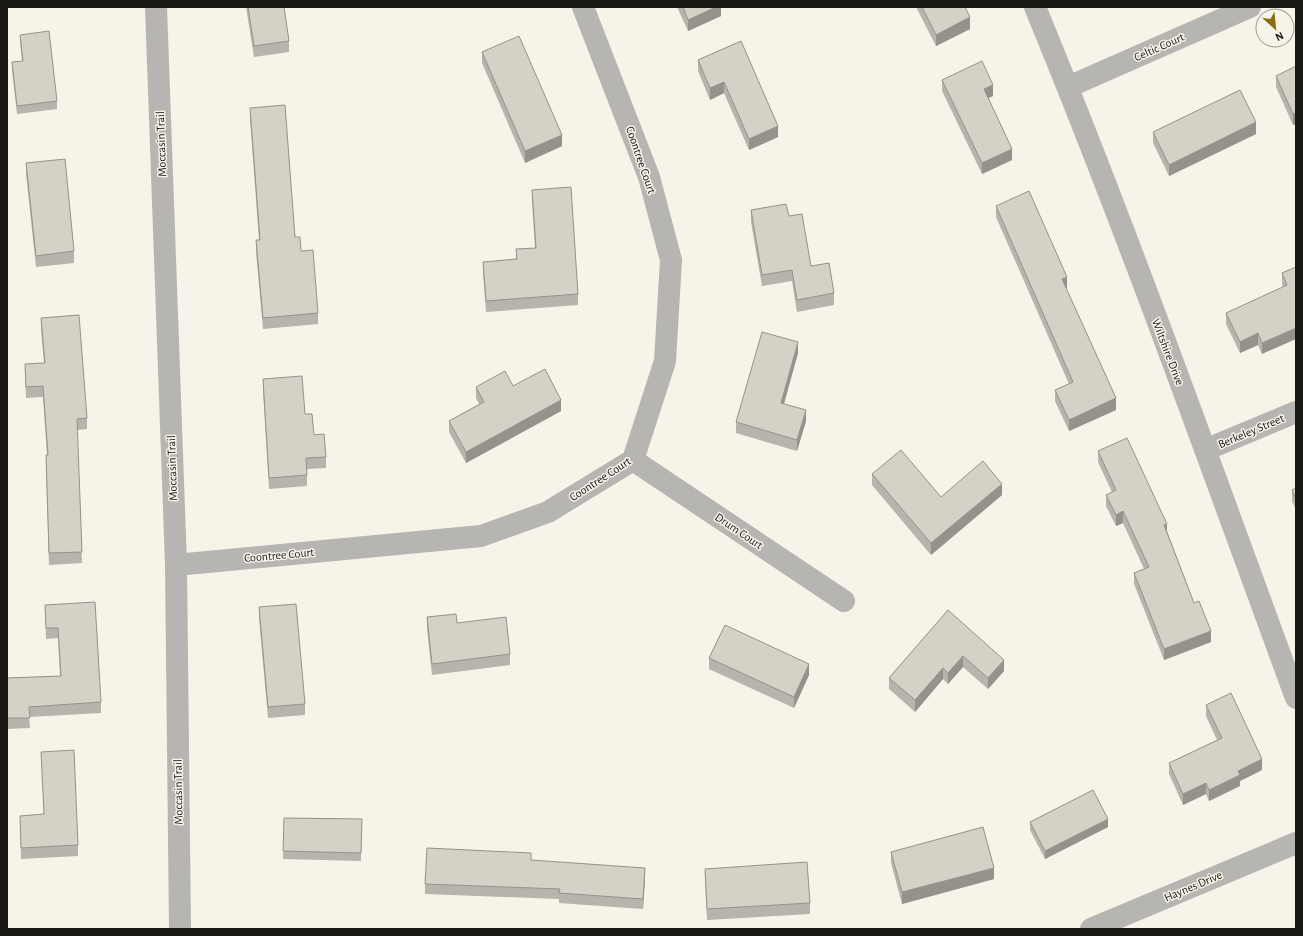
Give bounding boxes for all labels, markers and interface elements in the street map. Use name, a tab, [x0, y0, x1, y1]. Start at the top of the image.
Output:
north arrow	[1255, 8, 1295, 48]
text: N	[1273, 30, 1285, 43]
street label: Celtic Court	[1132, 31, 1186, 63]
street label: Moccasin Trail	[154, 111, 168, 177]
street label: Coontree Court	[624, 125, 658, 195]
street label: Wiltshire Drive	[1150, 317, 1186, 387]
street label: Berkeley Street	[1216, 412, 1286, 451]
street label: Moccasin Trail	[165, 435, 179, 501]
street label: Coontree Court	[567, 455, 633, 503]
street label: Drum Court	[713, 511, 765, 551]
street label: Coontree Court	[244, 546, 315, 564]
street label: Moccasin Trail	[171, 759, 185, 825]
street label: Haynes Drive	[1162, 868, 1224, 904]

